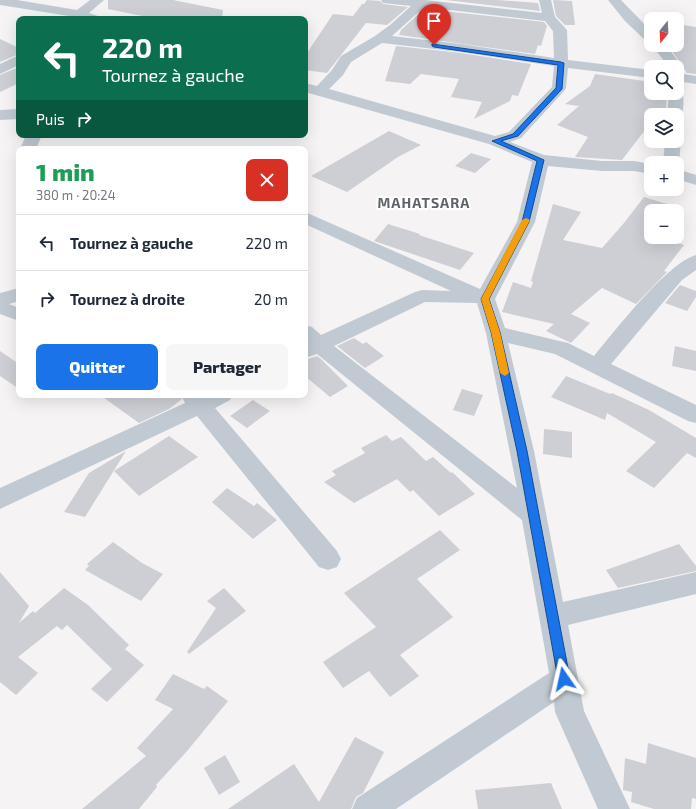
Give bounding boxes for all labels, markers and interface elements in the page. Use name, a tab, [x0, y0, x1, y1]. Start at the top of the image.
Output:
pin	[417, 4, 451, 45]
icon: arrive	[423, 10, 445, 32]
north arrow	[644, 12, 684, 52]
map controls	[644, 12, 684, 244]
text: 220 m	[102, 30, 183, 64]
icon: left	[36, 32, 88, 84]
button: search	[644, 60, 684, 100]
text: Tournez à gauche	[102, 64, 244, 86]
icon: right	[73, 108, 95, 130]
button: layers	[644, 108, 684, 148]
text: Puis	[36, 110, 65, 128]
button: +	[644, 156, 684, 196]
text: 1 min	[36, 157, 95, 186]
button: close	[246, 159, 288, 201]
text: 380 m · 20:24	[36, 187, 116, 203]
district label: MAHATSARA	[378, 194, 470, 211]
button: −	[644, 204, 684, 244]
icon: left	[36, 232, 58, 254]
text: Tournez à gauche	[70, 234, 193, 252]
text: 220 m	[246, 234, 288, 252]
icon: right	[36, 288, 58, 310]
text: Tournez à droite	[70, 290, 185, 308]
text: 20 m	[254, 290, 288, 308]
button: Quitter	[36, 344, 158, 390]
button: Partager	[166, 344, 288, 390]
position arrow	[543, 658, 585, 700]

